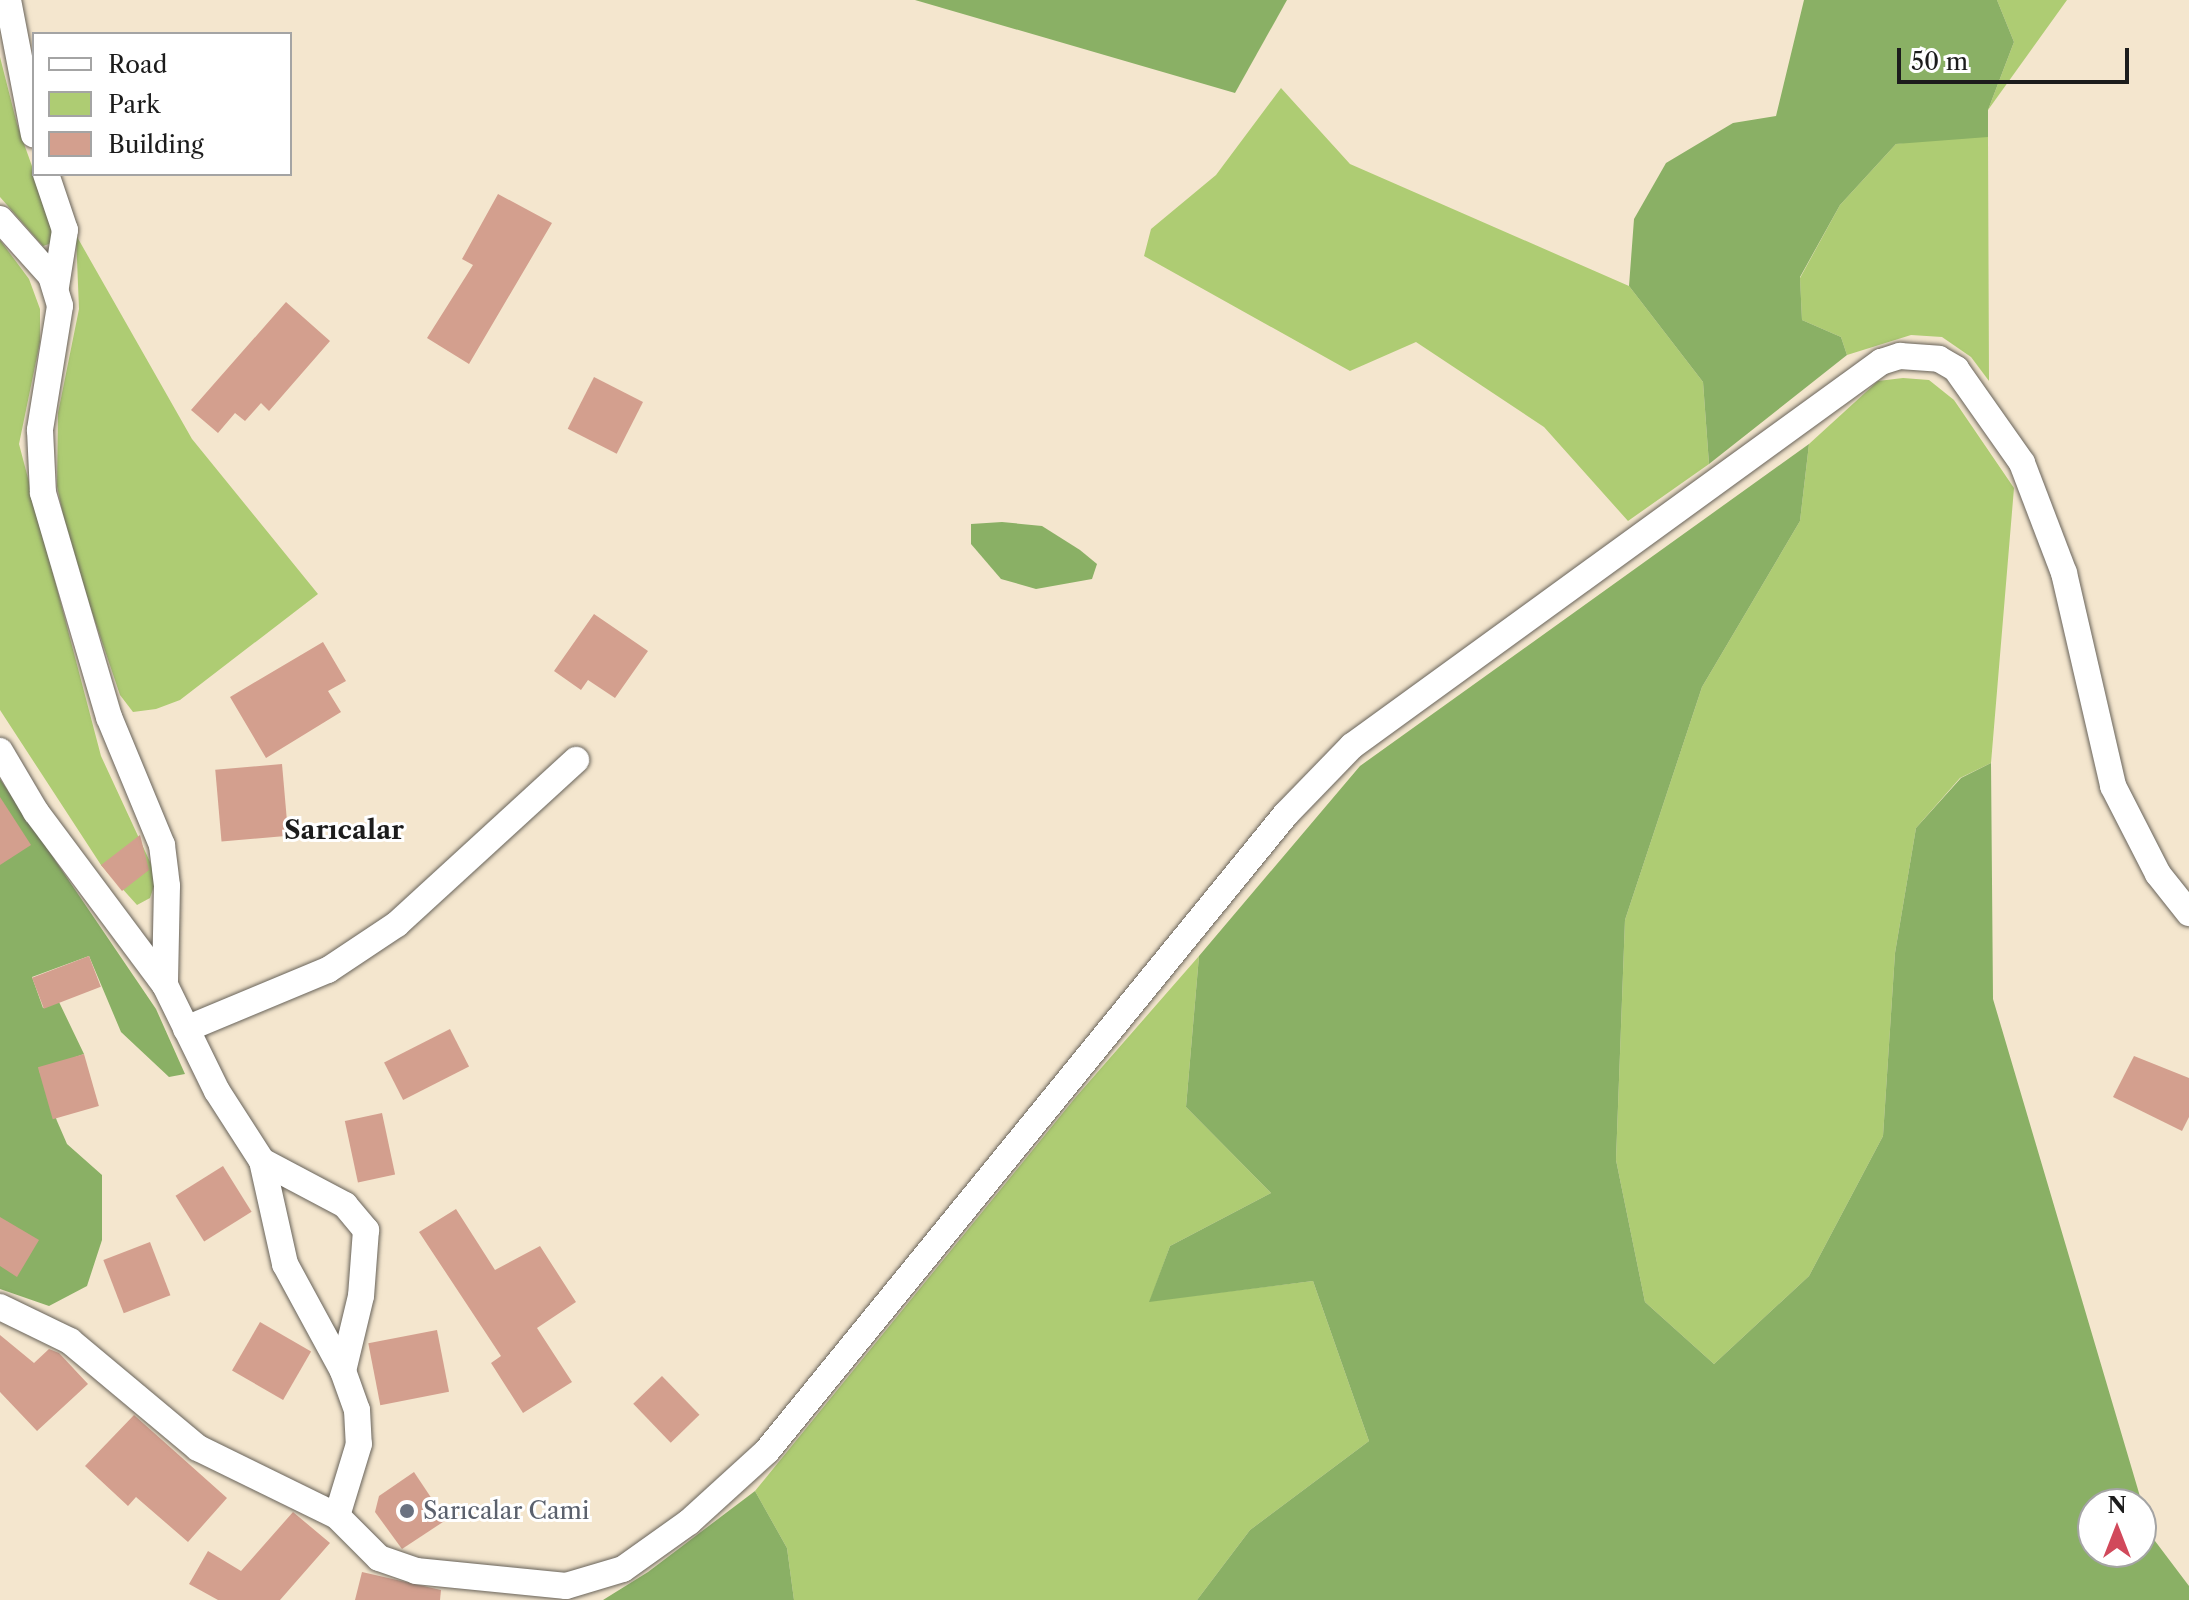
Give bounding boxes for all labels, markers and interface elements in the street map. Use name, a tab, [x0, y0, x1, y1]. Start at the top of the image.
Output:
legend	[32, 32, 292, 176]
scale bar	[1901, 32, 2133, 82]
text: 50 m	[1911, 47, 1968, 76]
text: Road	[108, 50, 167, 79]
text: Park	[108, 90, 160, 119]
text: Building	[108, 130, 204, 159]
district label: Sarıcalar	[284, 815, 404, 847]
north arrow	[2077, 1488, 2157, 1568]
text: N	[2107, 1492, 2127, 1519]
place label: Sarıcalar Cami	[423, 1497, 590, 1525]
marker: Sarıcalar Cami	[398, 1502, 416, 1520]

